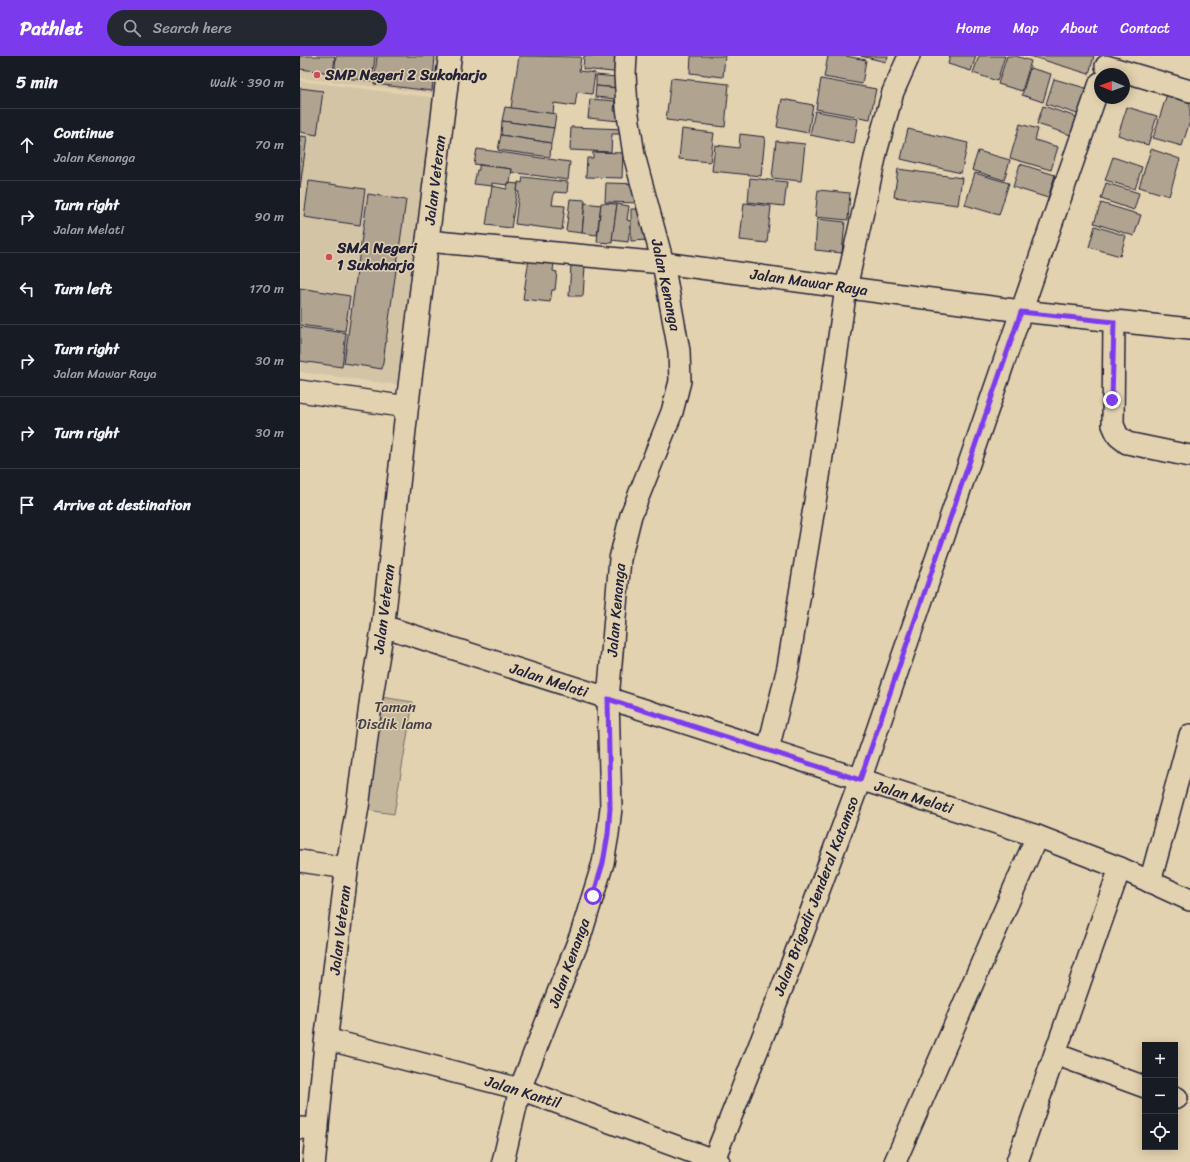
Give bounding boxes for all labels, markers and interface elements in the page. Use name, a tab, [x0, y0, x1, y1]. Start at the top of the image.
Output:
search box	[107, 10, 387, 46]
text: Pathlet	[20, 12, 83, 45]
text: Search here	[153, 15, 232, 41]
text: Home	[956, 16, 991, 41]
text: Map	[1013, 16, 1039, 41]
text: About	[1061, 16, 1098, 41]
text: Contact	[1120, 16, 1170, 41]
icon: search	[121, 17, 143, 39]
place label: SMP Negeri 2 Sukoharjo	[324, 62, 487, 88]
text: 5 min	[16, 67, 58, 97]
north arrow	[1094, 68, 1130, 104]
marker: SMP Negeri 2 Sukoharjo	[312, 70, 322, 80]
text: Walk · 390 m	[210, 71, 284, 94]
text: Continue	[54, 120, 114, 146]
text: 70 m	[255, 133, 284, 156]
icon: ahead	[16, 134, 38, 156]
street label: Jalan Veteran	[416, 134, 453, 227]
text: Jalan Kenanga	[54, 146, 135, 169]
text: Turn right	[54, 192, 119, 218]
text: 90 m	[254, 205, 284, 228]
icon: right	[16, 206, 38, 228]
text: Jalan Melati	[54, 218, 124, 241]
place label: SMA Negeri 1 Sukoharjo	[336, 235, 418, 278]
street label: Jalan Kenanga	[643, 236, 689, 334]
marker: SMA Negeri 1 Sukoharjo	[324, 252, 334, 262]
street label: Jalan Mawar Raya	[748, 261, 870, 303]
text: Turn left	[54, 276, 112, 302]
text: 170 m	[249, 277, 284, 300]
icon: left	[16, 278, 38, 300]
text: Turn right	[54, 336, 119, 362]
text: 30 m	[255, 349, 284, 372]
icon: right	[16, 350, 38, 372]
text: Jalan Mawar Raya	[54, 362, 157, 385]
route end	[1103, 391, 1121, 409]
text: Turn right	[54, 420, 119, 446]
text: 30 m	[255, 421, 284, 444]
icon: right	[16, 422, 38, 444]
text: Arrive at destination	[54, 492, 191, 518]
icon: arrive	[16, 494, 38, 516]
street label: Jalan Kenanga	[599, 562, 633, 659]
street label: Jalan Veteran	[365, 563, 402, 656]
street label: Jalan Melati	[506, 655, 592, 705]
park label: Taman Disdik lama	[358, 694, 433, 737]
street label: Jalan Melati	[871, 772, 957, 822]
street label: Jalan Brigadir Jenderal Katamso	[766, 792, 866, 1001]
street label: Jalan Veteran	[321, 884, 358, 977]
route start	[584, 887, 602, 905]
street label: Jalan Kenanga	[540, 914, 597, 1012]
map controls	[1142, 1042, 1178, 1150]
button: +	[1142, 1042, 1178, 1078]
street label: Jalan Kantil	[481, 1068, 565, 1116]
button: −	[1142, 1078, 1178, 1114]
button: locate	[1142, 1114, 1178, 1150]

